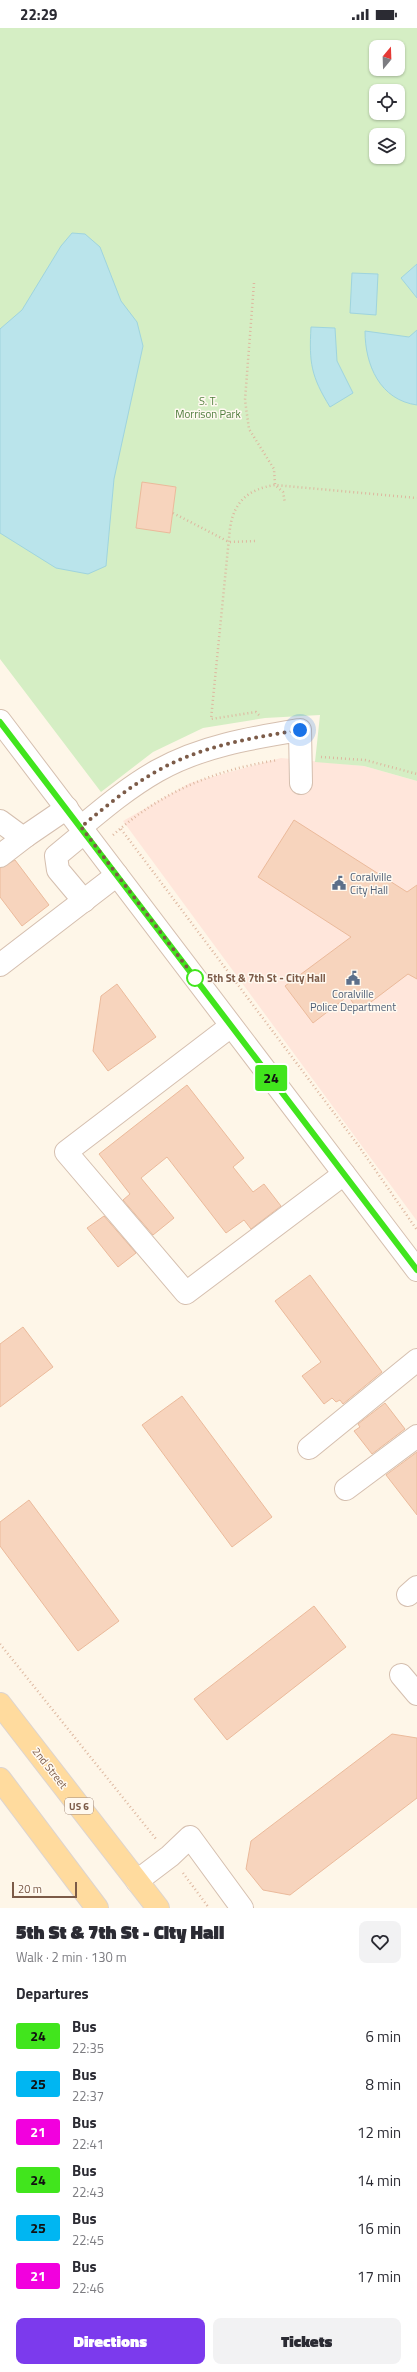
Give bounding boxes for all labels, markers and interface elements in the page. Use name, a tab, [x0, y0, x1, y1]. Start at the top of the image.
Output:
text: 22:29	[20, 3, 57, 26]
north arrow	[369, 40, 405, 76]
map controls	[369, 40, 405, 164]
button: locate	[369, 84, 405, 120]
button: layers	[369, 128, 405, 164]
park label: S. T. Morrison Park	[175, 393, 241, 422]
your location	[290, 720, 310, 740]
place label: Coralville City Hall	[350, 869, 392, 898]
public building icon: Coralville City Hall	[331, 875, 347, 891]
marker: 5th St & 7th St - City Hall	[186, 969, 204, 987]
place label: 5th St & 7th St - City Hall	[207, 970, 326, 986]
public building icon: Coralville Police Department	[345, 970, 361, 986]
place label: Coralville Police Department	[310, 986, 396, 1015]
line badge: 24	[253, 1065, 289, 1091]
text: 24	[263, 1067, 279, 1088]
street label: 2nd Street	[29, 1744, 71, 1792]
road number: US 6	[65, 1798, 93, 1814]
scale bar	[12, 1880, 77, 1899]
text: 20 m	[18, 1881, 42, 1897]
text: 5th St & 7th St - City Hall	[16, 1917, 224, 1946]
button: heart	[359, 1921, 401, 1963]
text: Walk · 2 min · 130 m	[16, 1947, 127, 1967]
text: Departures	[16, 1982, 89, 2005]
text: Bus	[72, 2015, 97, 2038]
text: 24	[30, 2025, 46, 2046]
text: 6 min	[365, 2025, 401, 2048]
text: 22:35	[72, 2038, 104, 2058]
text: Bus	[72, 2063, 97, 2086]
text: 25	[30, 2073, 46, 2094]
text: 8 min	[365, 2073, 401, 2096]
text: 22:37	[72, 2086, 104, 2106]
text: Bus	[72, 2111, 97, 2134]
text: 21	[30, 2121, 46, 2142]
text: 12 min	[357, 2121, 401, 2144]
text: 22:41	[72, 2134, 104, 2154]
text: Bus	[72, 2159, 97, 2182]
text: 24	[30, 2169, 46, 2190]
text: 14 min	[357, 2169, 401, 2192]
text: 22:43	[72, 2182, 104, 2202]
text: Bus	[72, 2207, 97, 2230]
text: 25	[30, 2217, 46, 2238]
text: 16 min	[357, 2217, 401, 2240]
text: 22:45	[72, 2230, 104, 2250]
text: Bus	[72, 2255, 97, 2278]
text: 21	[30, 2265, 46, 2286]
text: 17 min	[357, 2265, 401, 2288]
text: 22:46	[72, 2278, 104, 2298]
button: Directions	[16, 2318, 205, 2364]
button: Tickets	[213, 2318, 401, 2364]

